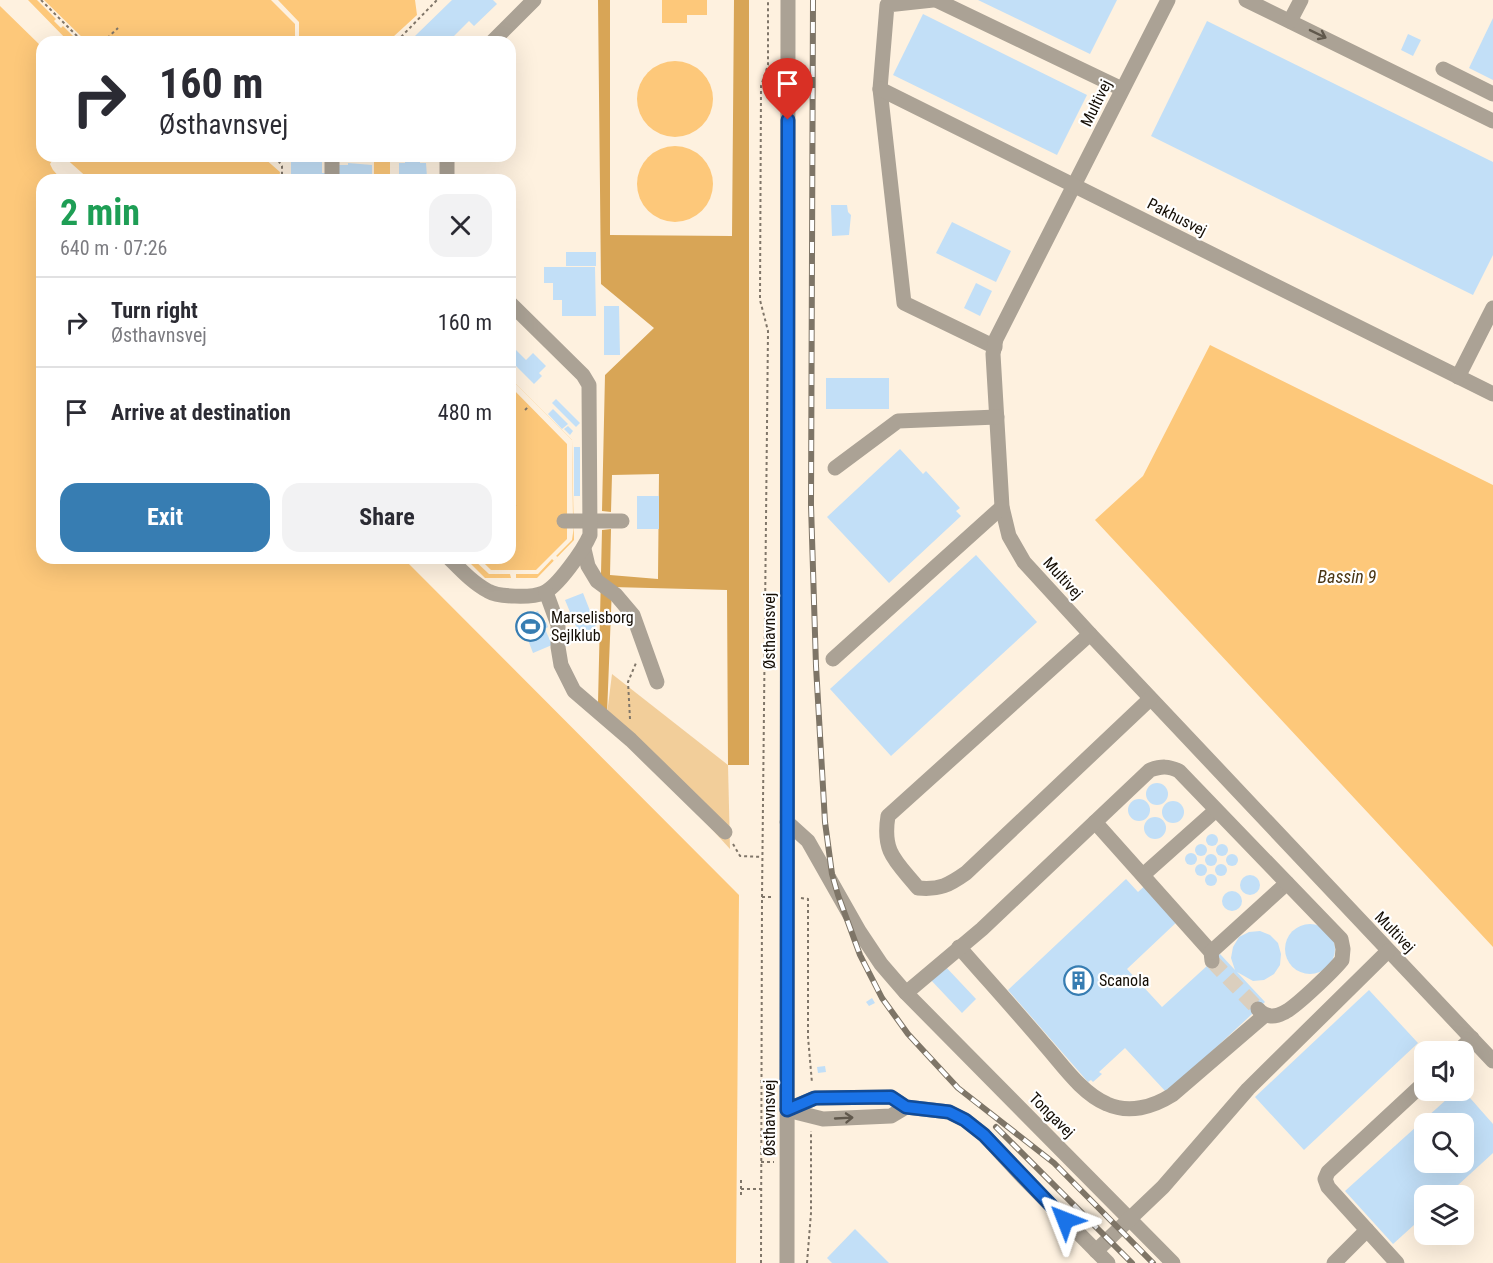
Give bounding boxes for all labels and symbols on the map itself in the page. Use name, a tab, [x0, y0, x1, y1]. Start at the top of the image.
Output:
one-way arrow	[1308, 29, 1326, 41]
pin	[762, 58, 813, 120]
street label: Multivej	[1077, 76, 1115, 130]
street label: Pakhusvej	[1144, 194, 1210, 240]
street label: Multivej	[1039, 553, 1087, 603]
water label: Bassin 9	[1317, 566, 1377, 587]
street label: Østhavnsvej	[760, 593, 779, 669]
place label: Marselisborg Sejlklub	[551, 608, 634, 645]
sports icon: Marselisborg Sejlklub	[514, 610, 546, 642]
street label: Multivej	[1371, 908, 1419, 956]
building icon: Scanola	[1062, 964, 1094, 996]
place label: Scanola	[1099, 971, 1149, 990]
street label: Østhavnsvej	[760, 1080, 779, 1156]
street label: Tongavej	[1025, 1088, 1079, 1142]
one-way arrow	[834, 1112, 854, 1123]
position arrow	[1033, 1188, 1097, 1252]

